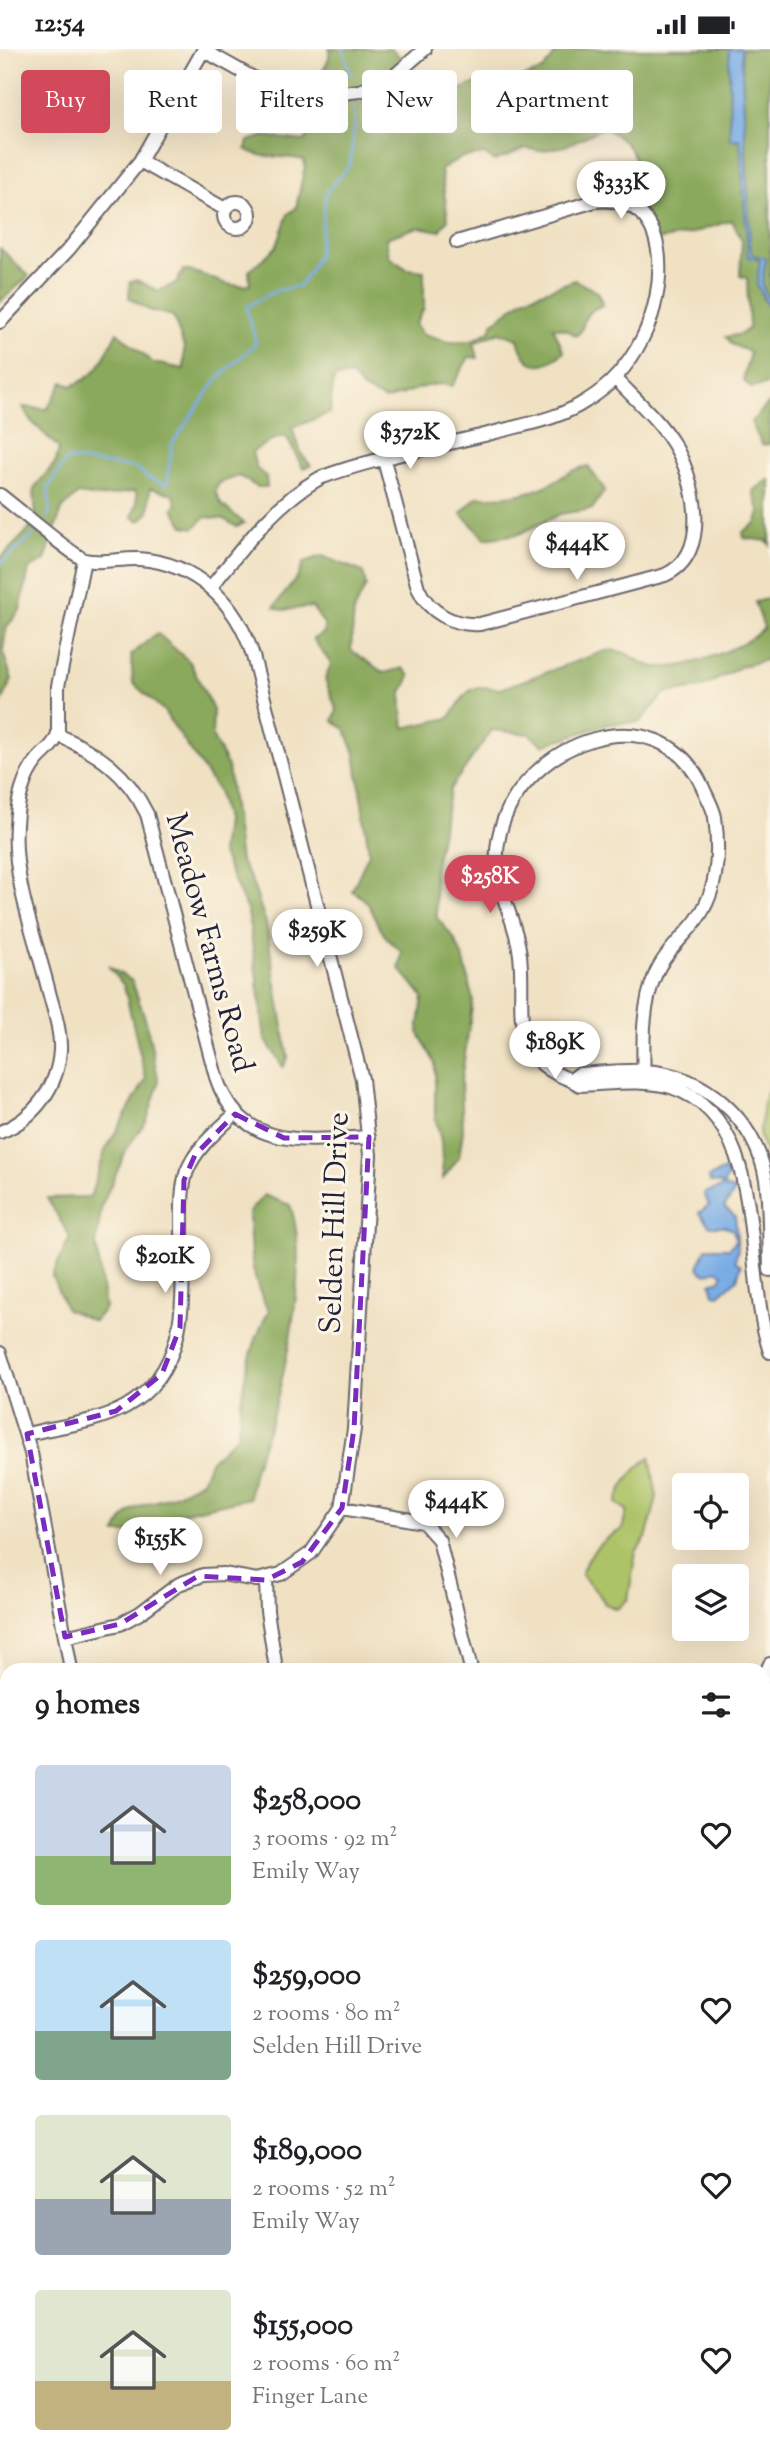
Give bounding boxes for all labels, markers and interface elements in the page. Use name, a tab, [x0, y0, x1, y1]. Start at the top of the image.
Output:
text: 12:54	[35, 6, 85, 43]
chip: Buy	[21, 70, 110, 133]
chip: Rent	[124, 70, 222, 133]
chip: Filters	[236, 70, 348, 133]
chip: New	[362, 70, 457, 133]
chip: Apartment	[471, 70, 633, 133]
pin: $333K	[572, 162, 670, 221]
text: $333K	[593, 167, 649, 200]
pin: $372K	[361, 411, 459, 471]
text: $372K	[380, 417, 440, 450]
pin: $444K	[528, 523, 626, 582]
text: $444K	[545, 528, 609, 561]
street label: Meadow Farms Road	[153, 809, 263, 1077]
pin: $258K	[441, 855, 539, 915]
text: $258K	[460, 861, 520, 894]
pin: $259K	[268, 909, 366, 969]
text: $259K	[288, 915, 346, 948]
pin: $189K	[506, 1021, 604, 1081]
text: $189K	[525, 1027, 585, 1060]
street label: Selden Hill Drive	[311, 1111, 361, 1335]
pin: $201K	[116, 1235, 214, 1295]
text: $201K	[135, 1241, 195, 1274]
map controls	[672, 1473, 749, 1641]
button: locate	[672, 1473, 749, 1550]
pin: $444K	[407, 1481, 505, 1540]
text: $444K	[424, 1486, 488, 1519]
pin: $155K	[111, 1517, 209, 1577]
text: $155K	[134, 1523, 186, 1556]
button: layers	[672, 1564, 749, 1641]
text: 9 homes	[35, 1684, 140, 1727]
icon: filters	[697, 1686, 735, 1724]
text: $258,000	[252, 1780, 361, 1823]
icon: home	[91, 1793, 175, 1877]
icon: heart	[697, 1816, 735, 1854]
text: 3 rooms · 92 m²	[252, 1823, 397, 1856]
text: Emily Way	[252, 1856, 360, 1889]
text: $259,000	[252, 1955, 361, 1998]
icon: home	[91, 1968, 175, 2052]
icon: heart	[697, 1991, 735, 2029]
text: 2 rooms · 80 m²	[252, 1998, 400, 2031]
text: Selden Hill Drive	[252, 2031, 422, 2064]
text: $189,000	[252, 2130, 362, 2173]
icon: home	[91, 2143, 175, 2227]
icon: heart	[697, 2166, 735, 2204]
text: 2 rooms · 52 m²	[252, 2173, 395, 2206]
text: Emily Way	[252, 2206, 360, 2239]
text: $155,000	[252, 2305, 353, 2348]
icon: home	[91, 2318, 175, 2402]
icon: heart	[697, 2341, 735, 2379]
text: 2 rooms · 60 m²	[252, 2348, 400, 2381]
text: Finger Lane	[252, 2381, 368, 2414]

